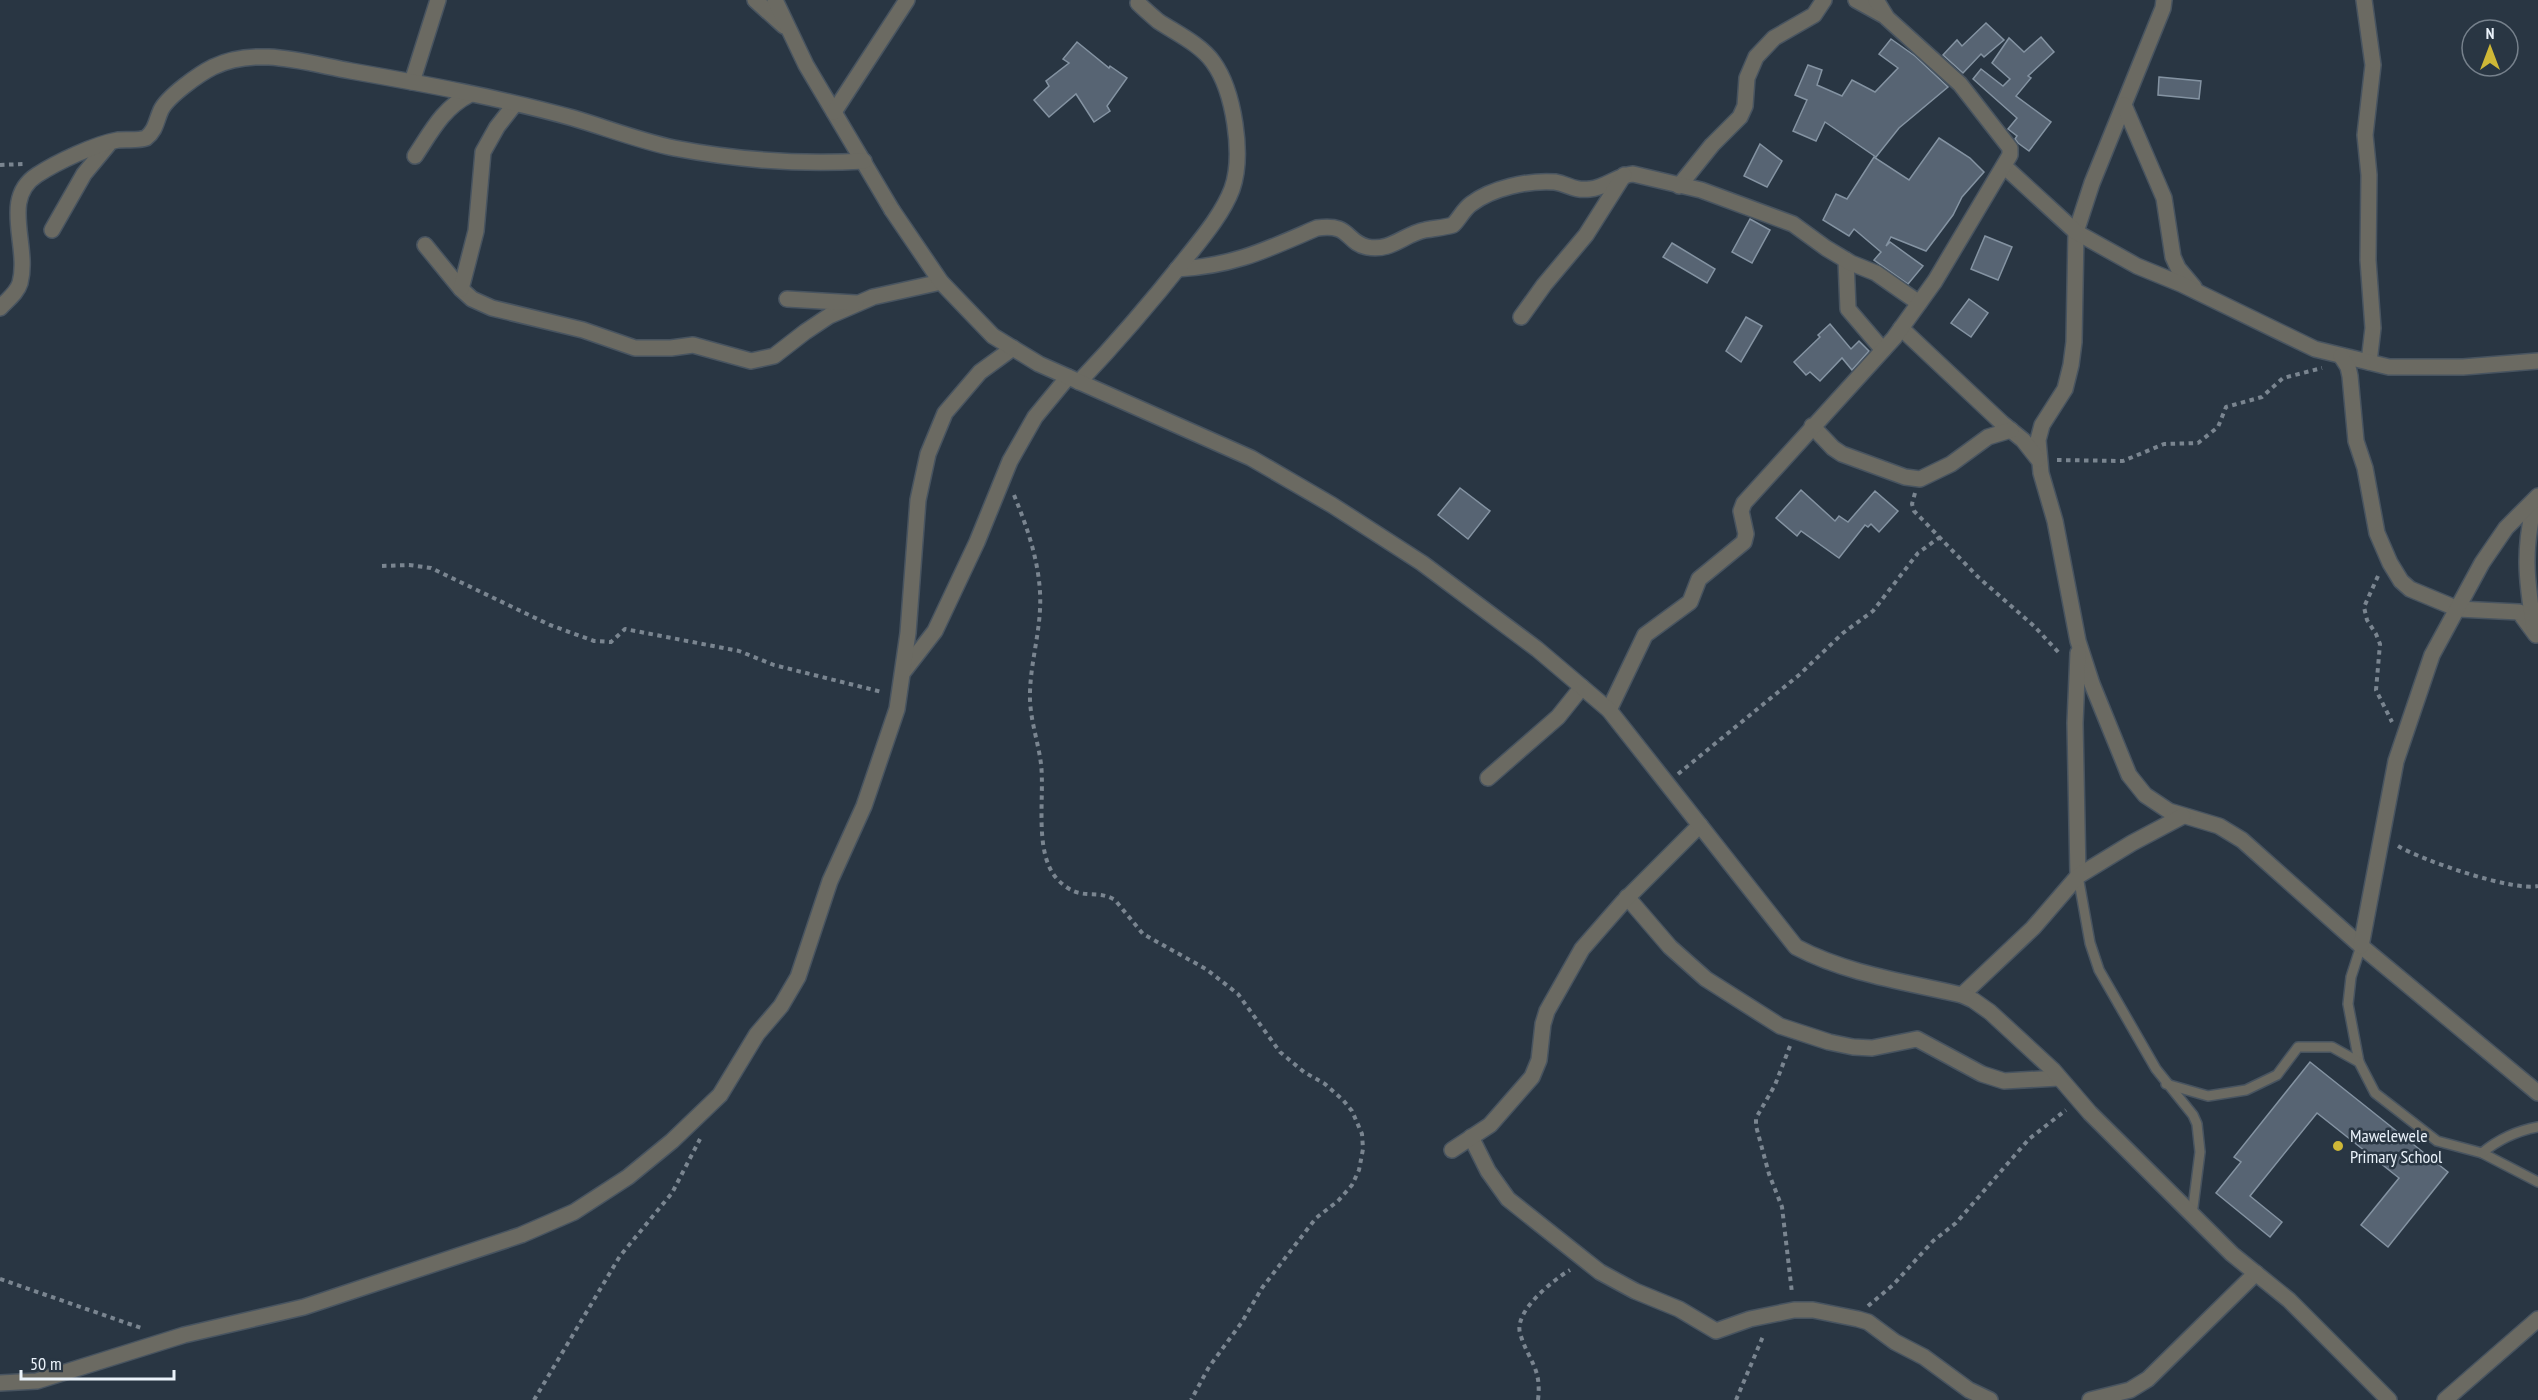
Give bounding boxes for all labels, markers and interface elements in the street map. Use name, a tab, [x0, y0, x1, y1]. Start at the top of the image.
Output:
north arrow	[2460, 18, 2520, 78]
text: N	[2486, 23, 2494, 43]
place label: Mawelewele Primary School	[2350, 1124, 2443, 1168]
marker: Mawelewele Primary School	[2331, 1139, 2345, 1153]
scale bar	[21, 1343, 174, 1381]
text: 50 m	[30, 1352, 62, 1375]

